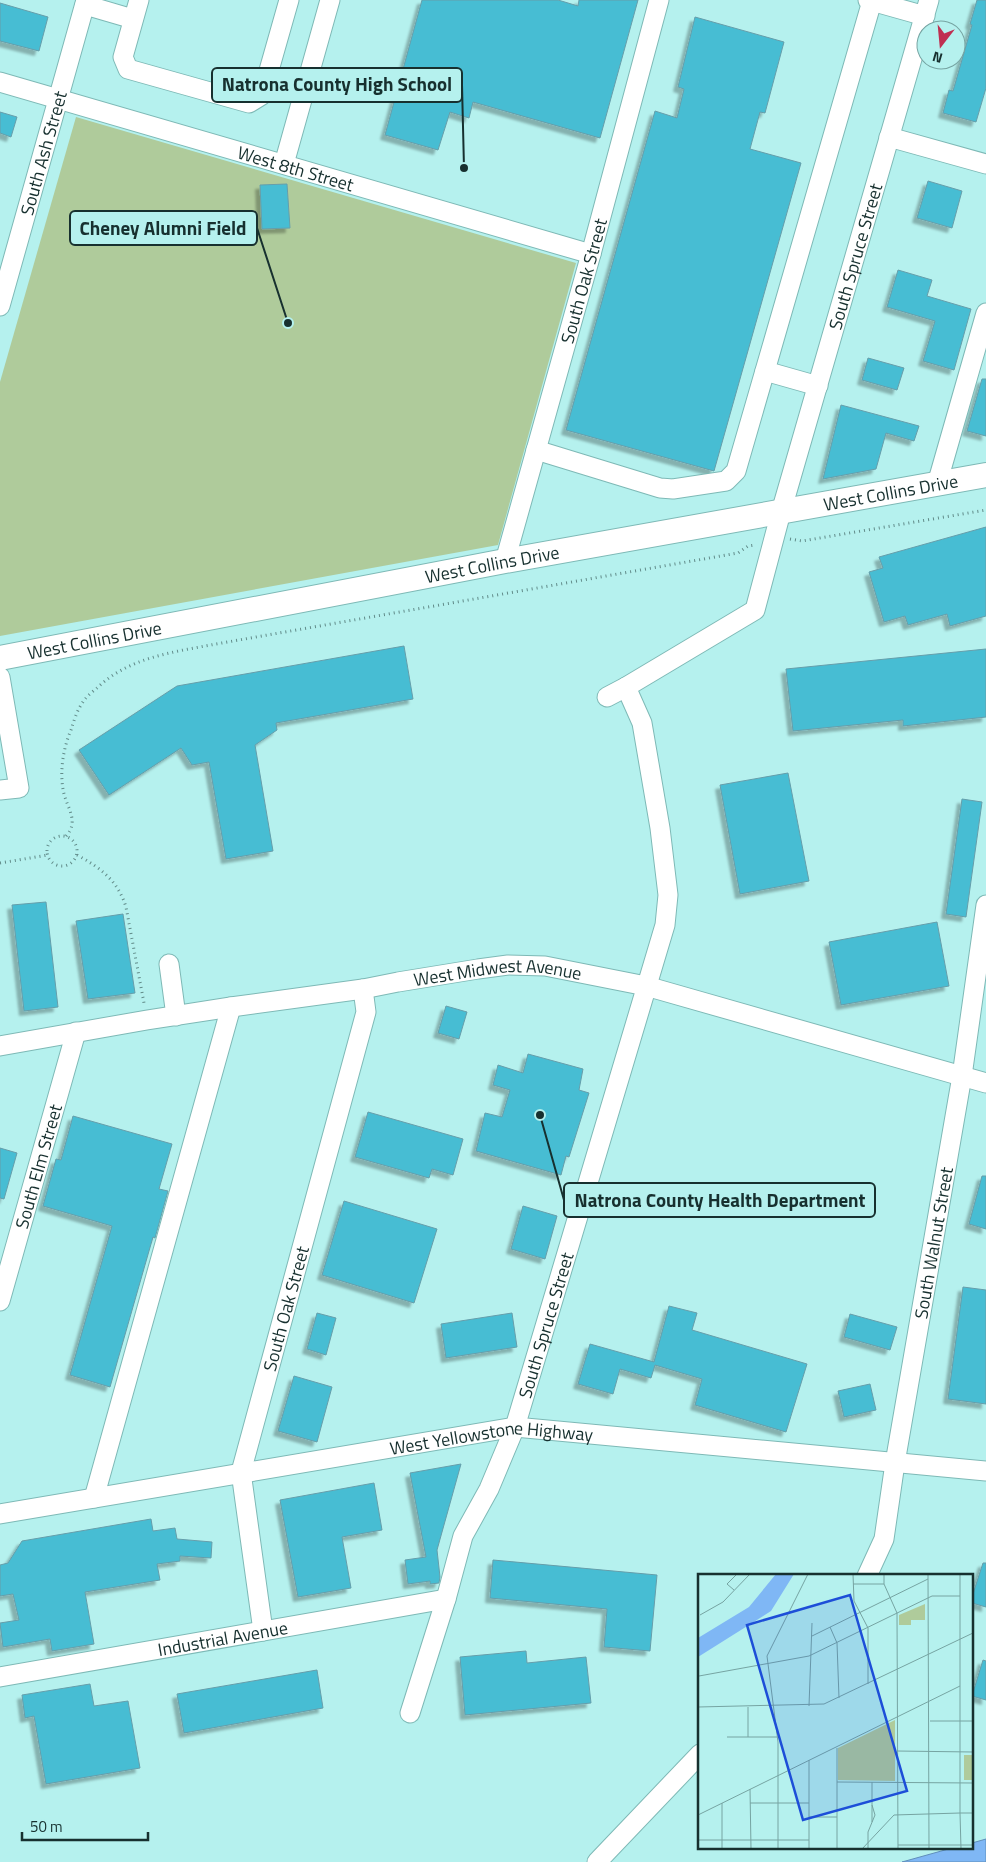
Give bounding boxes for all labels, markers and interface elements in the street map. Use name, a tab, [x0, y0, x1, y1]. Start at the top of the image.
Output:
north arrow	[916, 20, 966, 70]
text: N	[930, 47, 945, 69]
callout: Natrona County High School	[212, 68, 462, 102]
text: Natrona County High School	[222, 69, 452, 98]
street label: South Ash Street	[13, 87, 74, 218]
street label: West 8th Street	[234, 138, 358, 198]
street label: South Spruce Street	[821, 179, 889, 333]
callout: Cheney Alumni Field	[70, 211, 257, 245]
text: Cheney Alumni Field	[79, 213, 247, 242]
street label: South Oak Street	[553, 215, 614, 346]
street label: West Collins Drive	[821, 467, 960, 517]
street label: West Collins Drive	[423, 538, 561, 590]
street label: West Collins Drive	[25, 614, 164, 666]
street label: West Midwest Avenue	[412, 951, 584, 993]
street label: South Elm Street	[8, 1100, 69, 1232]
street label: South Walnut Street	[907, 1164, 960, 1321]
callout: Natrona County Health Department	[564, 1183, 875, 1217]
text: Natrona County Health Department	[574, 1185, 866, 1214]
street label: South Oak Street	[256, 1242, 316, 1374]
street label: South Spruce Street	[511, 1248, 580, 1401]
street label: West Yellowstone Highway	[387, 1413, 595, 1461]
inset map	[698, 1574, 974, 1850]
street label: Industrial Avenue	[155, 1613, 290, 1663]
scale bar	[22, 1810, 149, 1842]
text: 50 m	[30, 1815, 63, 1838]

